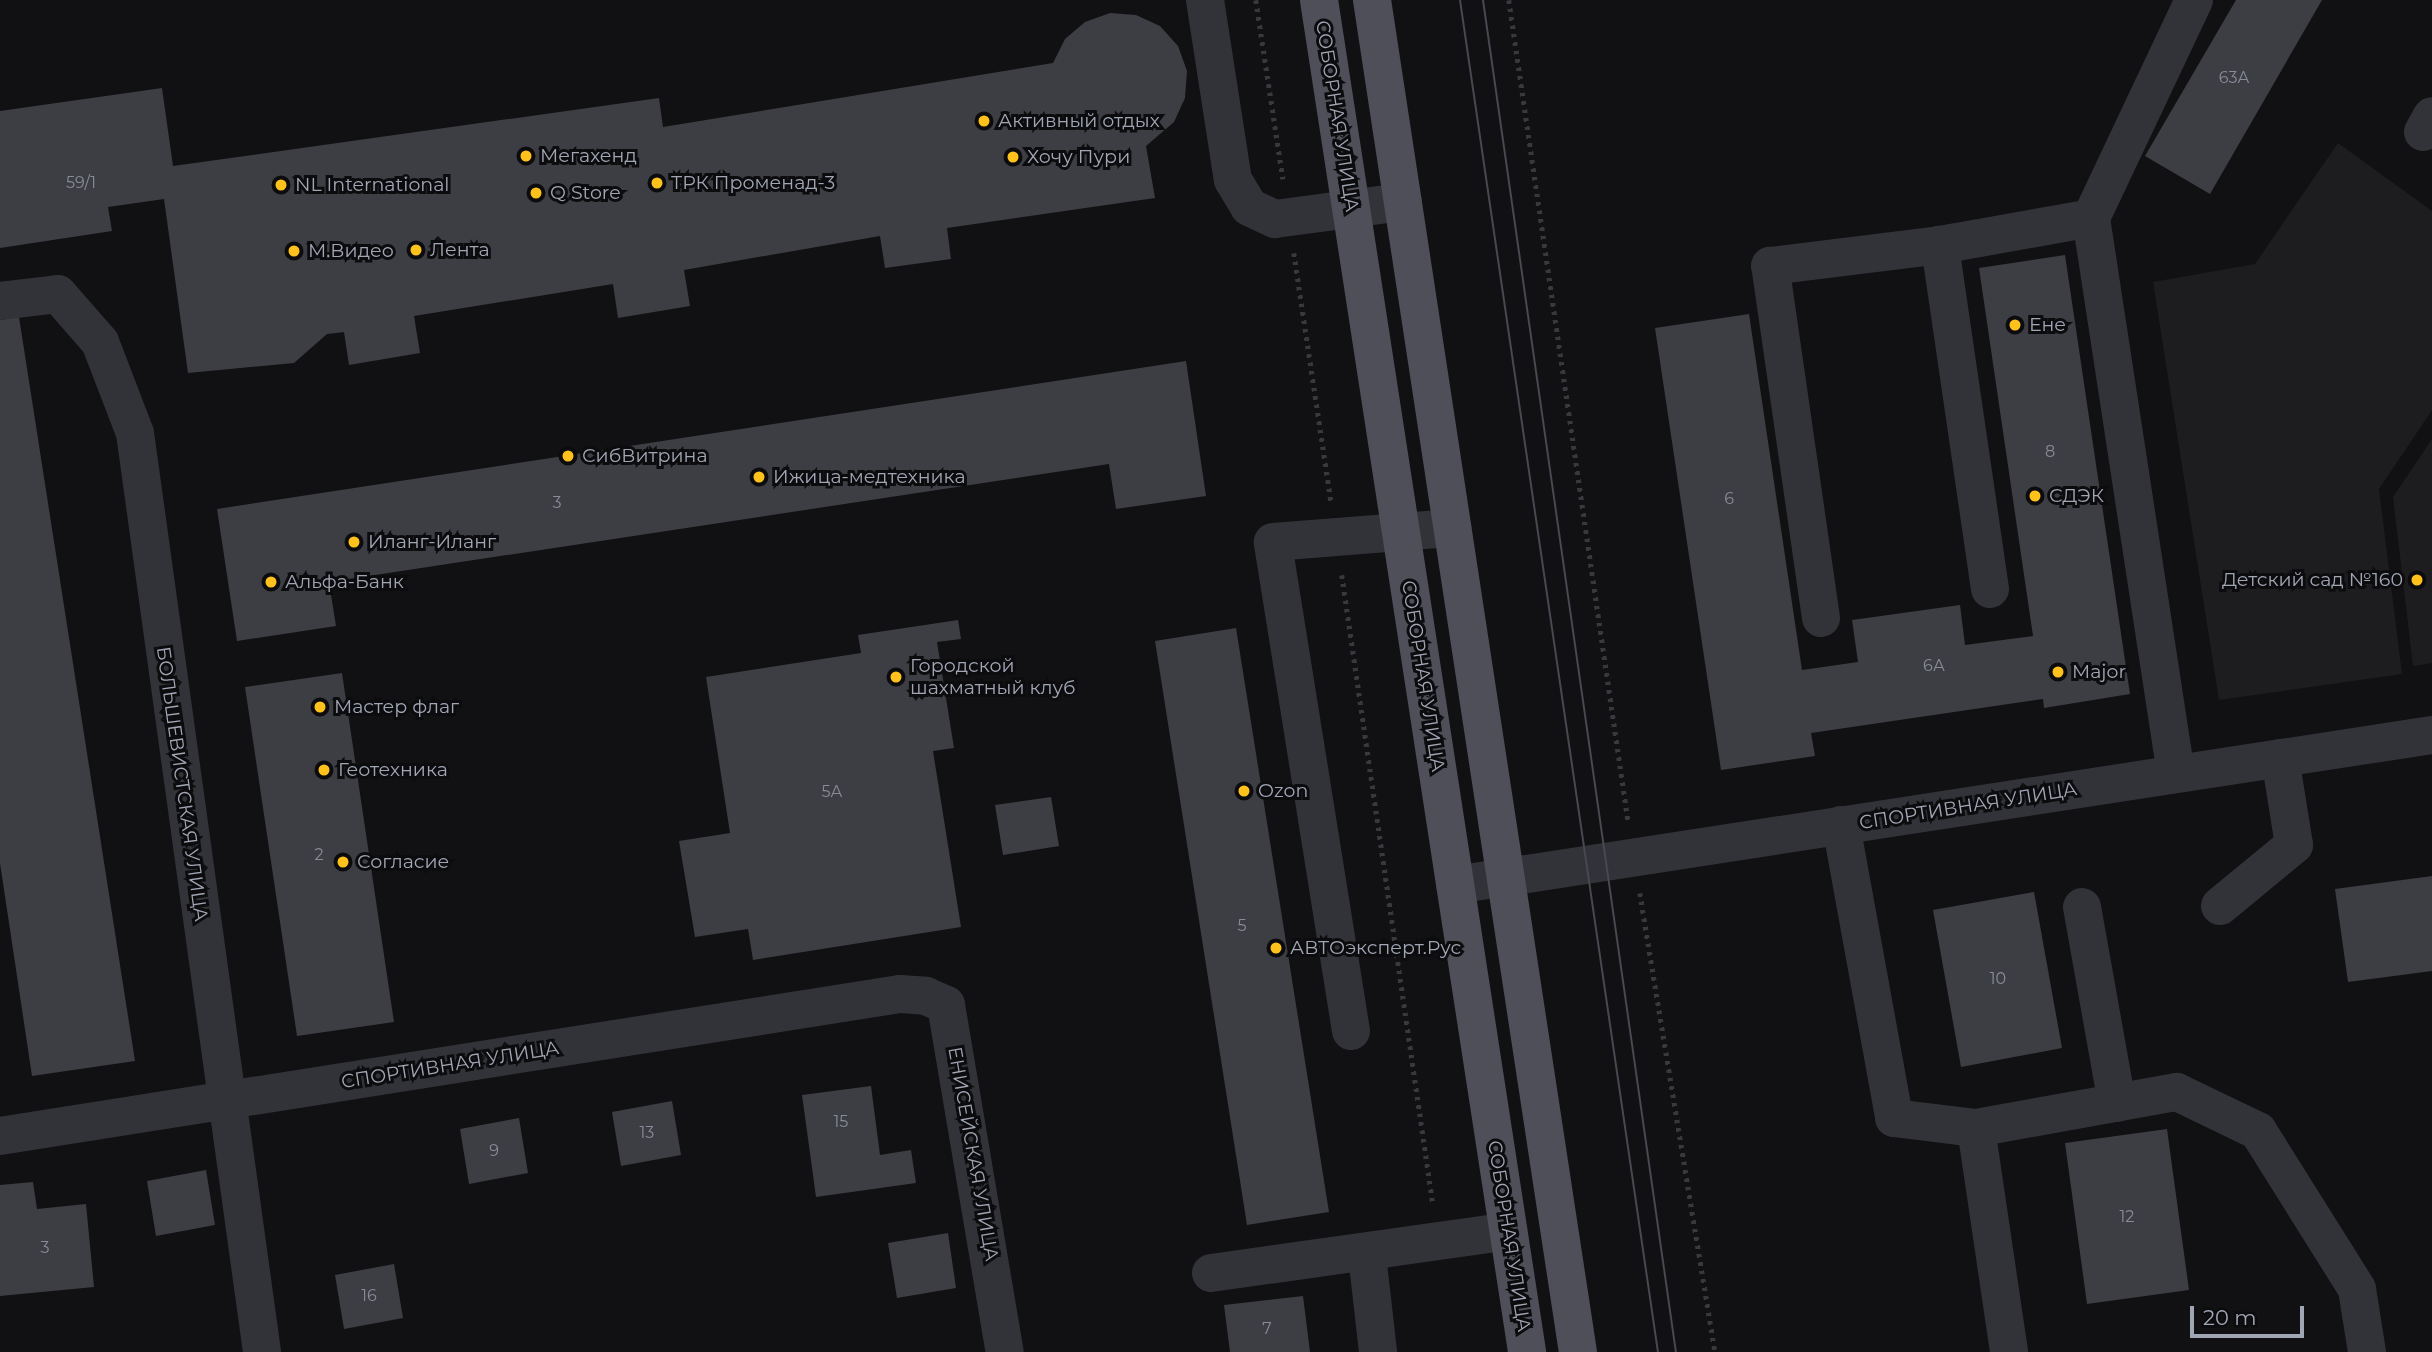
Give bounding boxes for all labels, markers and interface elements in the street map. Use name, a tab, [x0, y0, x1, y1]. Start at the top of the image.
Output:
street label: СОБОРНАЯ УЛИЦА	[1311, 19, 1363, 213]
house number: 63А	[2219, 68, 2249, 88]
place label: Активный отдых	[998, 110, 1160, 132]
marker: Активный отдых	[976, 113, 992, 129]
place label: Мегахенд	[540, 145, 637, 167]
place label: Хочу Пури	[1027, 146, 1130, 168]
marker: Мегахенд	[518, 148, 534, 164]
marker: Хочу Пури	[1005, 149, 1021, 165]
place label: ТРК Променад-3	[671, 172, 835, 194]
house number: 59/1	[66, 173, 96, 193]
place label: NL International	[295, 174, 449, 196]
marker: ТРК Променад-3	[649, 175, 665, 191]
marker: NL International	[273, 177, 289, 193]
place label: Q Store	[550, 182, 621, 204]
marker: Q Store	[528, 185, 544, 201]
place label: Лента	[430, 239, 490, 261]
place label: М.Видео	[308, 240, 394, 262]
marker: Лента	[408, 242, 424, 258]
marker: М.Видео	[286, 243, 302, 259]
place label: Ене	[2029, 314, 2066, 336]
marker: Ене	[2007, 317, 2023, 333]
house number: 8	[2045, 442, 2055, 462]
place label: СибВитрина	[582, 445, 707, 467]
marker: СибВитрина	[560, 448, 576, 464]
place label: Ижица-медтехника	[773, 466, 965, 488]
marker: Ижица-медтехника	[751, 469, 767, 485]
place label: СДЭК	[2049, 485, 2104, 507]
marker: СДЭК	[2027, 488, 2043, 504]
house number: 6	[1724, 489, 1734, 509]
house number: 3	[552, 493, 562, 513]
place label: Иланг-Иланг	[368, 531, 496, 553]
marker: Иланг-Иланг	[346, 534, 362, 550]
place label: Детский сад №160	[2222, 569, 2403, 591]
place label: Альфа-Банк	[285, 571, 404, 593]
marker: Детский сад №160	[2409, 572, 2425, 588]
marker: Альфа-Банк	[263, 574, 279, 590]
street label: СОБОРНАЯ УЛИЦА	[1397, 579, 1449, 773]
street label: БОЛЬШЕВИСТСКАЯ УЛИЦА	[151, 645, 213, 923]
place label: Городской шахматный клуб	[910, 655, 1076, 699]
house number: 6А	[1923, 656, 1945, 676]
place label: Major	[2072, 661, 2126, 683]
marker: Major	[2050, 664, 2066, 680]
marker: Городской шахматный клуб	[888, 669, 904, 685]
place label: Мастер флаг	[334, 696, 459, 718]
marker: Мастер флаг	[312, 699, 328, 715]
place label: Геотехника	[338, 759, 448, 781]
marker: Геотехника	[316, 762, 332, 778]
street label: СПОРТИВНАЯ УЛИЦА	[1857, 778, 2079, 834]
place label: Ozon	[1258, 780, 1308, 802]
house number: 5А	[822, 782, 842, 802]
marker: Ozon	[1236, 783, 1252, 799]
house number: 2	[314, 845, 324, 865]
place label: Согласие	[357, 851, 449, 873]
marker: Согласие	[335, 854, 351, 870]
house number: 5	[1237, 916, 1247, 936]
place label: АВТОэксперт.Рус	[1290, 937, 1461, 959]
marker: АВТОэксперт.Рус	[1268, 940, 1284, 956]
house number: 10	[1990, 969, 2006, 989]
street label: СПОРТИВНАЯ УЛИЦА	[339, 1037, 561, 1093]
street label: ЕНИСЕЙСКАЯ УЛИЦА	[943, 1045, 1003, 1263]
house number: 15	[834, 1112, 848, 1132]
house number: 13	[640, 1123, 654, 1143]
street label: СОБОРНАЯ УЛИЦА	[1483, 1139, 1535, 1333]
house number: 9	[489, 1141, 499, 1161]
house number: 12	[2120, 1207, 2134, 1227]
house number: 3	[40, 1238, 50, 1258]
house number: 16	[361, 1286, 377, 1306]
scale bar	[2194, 1292, 2308, 1336]
text: 20 m	[2203, 1305, 2257, 1330]
house number: 7	[1262, 1319, 1272, 1339]

